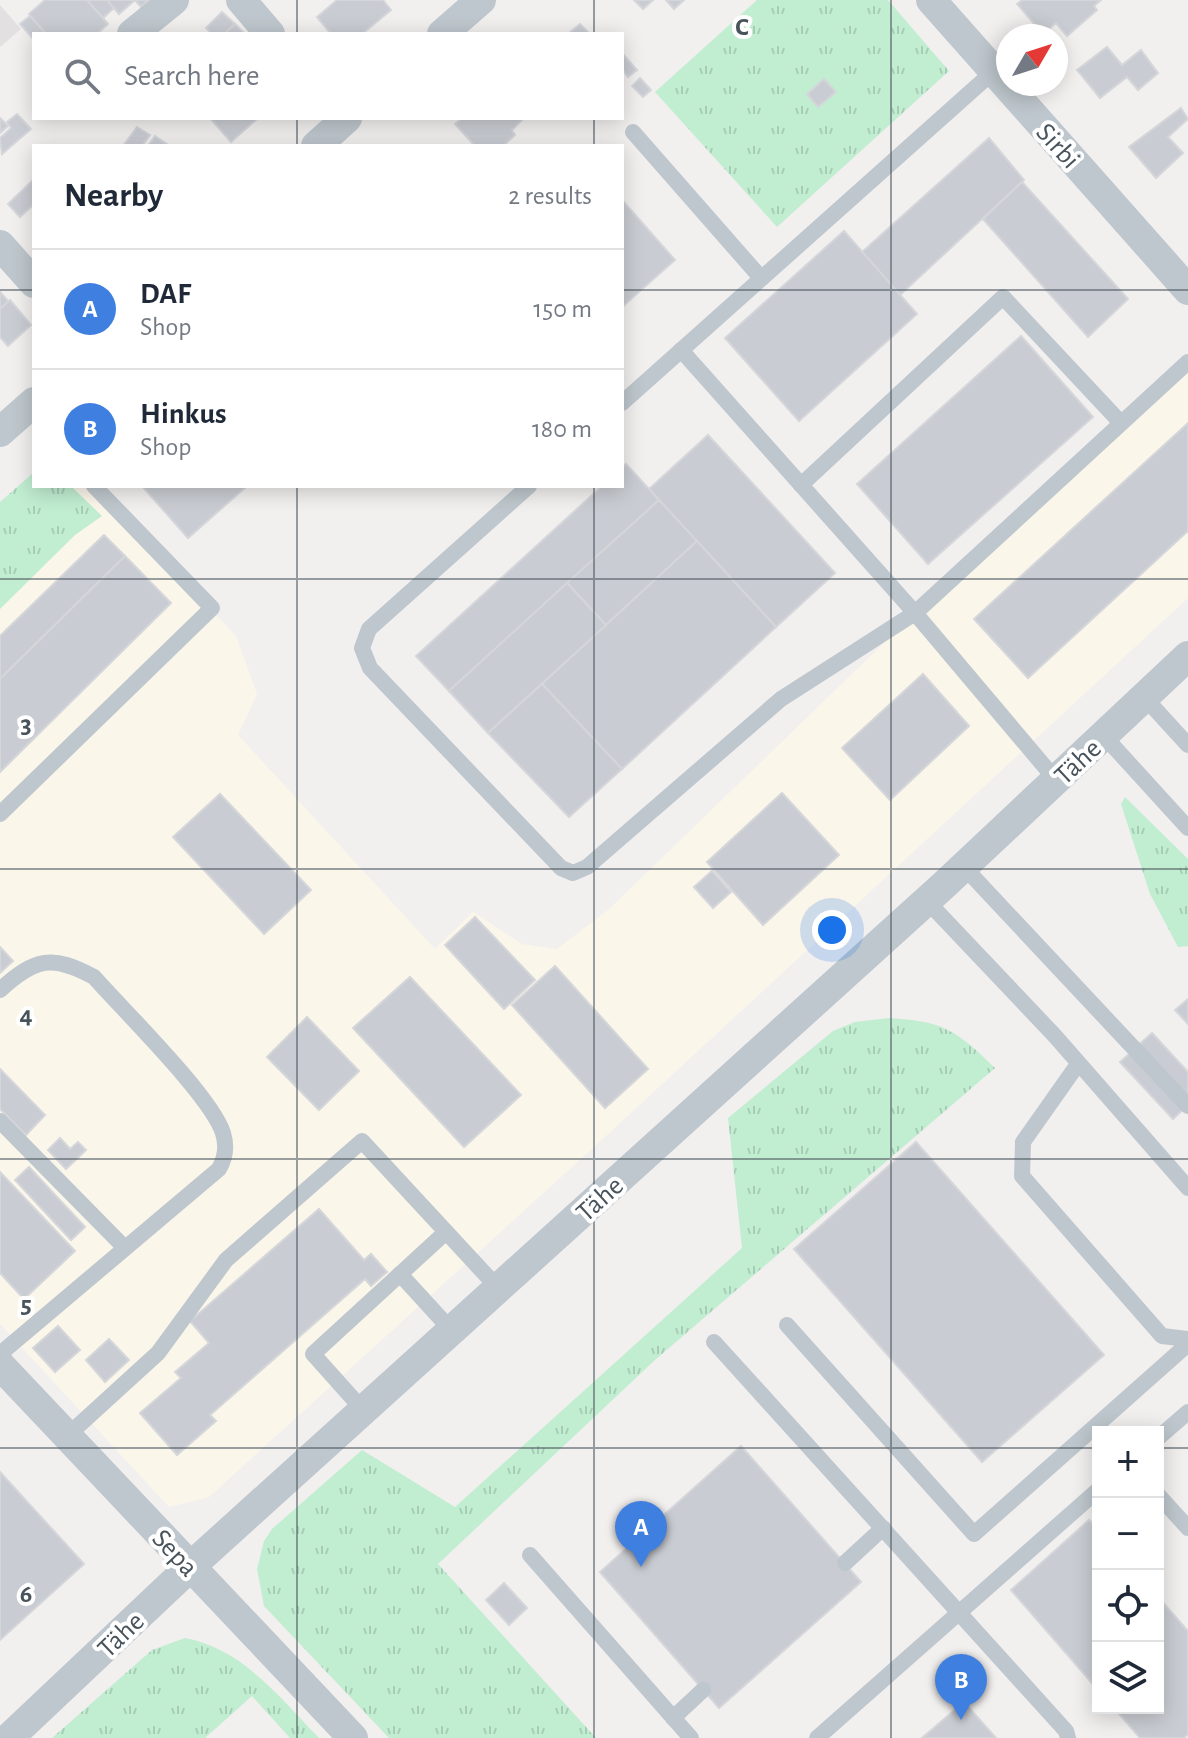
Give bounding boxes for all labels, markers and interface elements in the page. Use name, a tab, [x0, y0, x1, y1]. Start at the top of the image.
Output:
text: C	[735, 14, 749, 40]
north arrow	[996, 24, 1068, 96]
search box	[32, 32, 624, 120]
icon: search	[60, 54, 104, 98]
text: Search here	[124, 61, 260, 91]
street label: Sirbi	[1030, 118, 1085, 174]
text: Nearby	[64, 179, 163, 213]
text: 2 results	[508, 183, 592, 209]
text: DAF	[140, 279, 191, 309]
text: A	[82, 296, 98, 322]
text: 150 m	[533, 296, 592, 322]
text: Shop	[140, 314, 192, 340]
text: Hinkus	[140, 399, 227, 429]
text: B	[82, 416, 98, 442]
text: 180 m	[532, 416, 592, 442]
text: Shop	[140, 434, 192, 460]
text: 3	[20, 712, 32, 738]
street label: Tähe	[1050, 734, 1107, 791]
your location	[812, 910, 852, 950]
text: 4	[19, 1002, 33, 1028]
street label: Tähe	[572, 1172, 629, 1227]
text: 5	[20, 1292, 32, 1318]
map controls	[1092, 1426, 1164, 1714]
button: +	[1092, 1426, 1164, 1498]
button: −	[1092, 1498, 1164, 1570]
pin: A	[615, 1501, 667, 1567]
street label: Sepa	[146, 1525, 203, 1582]
button: locate	[1092, 1570, 1164, 1642]
text: 6	[20, 1581, 32, 1607]
street label: Tähe	[93, 1607, 150, 1664]
button: layers	[1092, 1642, 1164, 1714]
pin: B	[935, 1654, 987, 1720]

